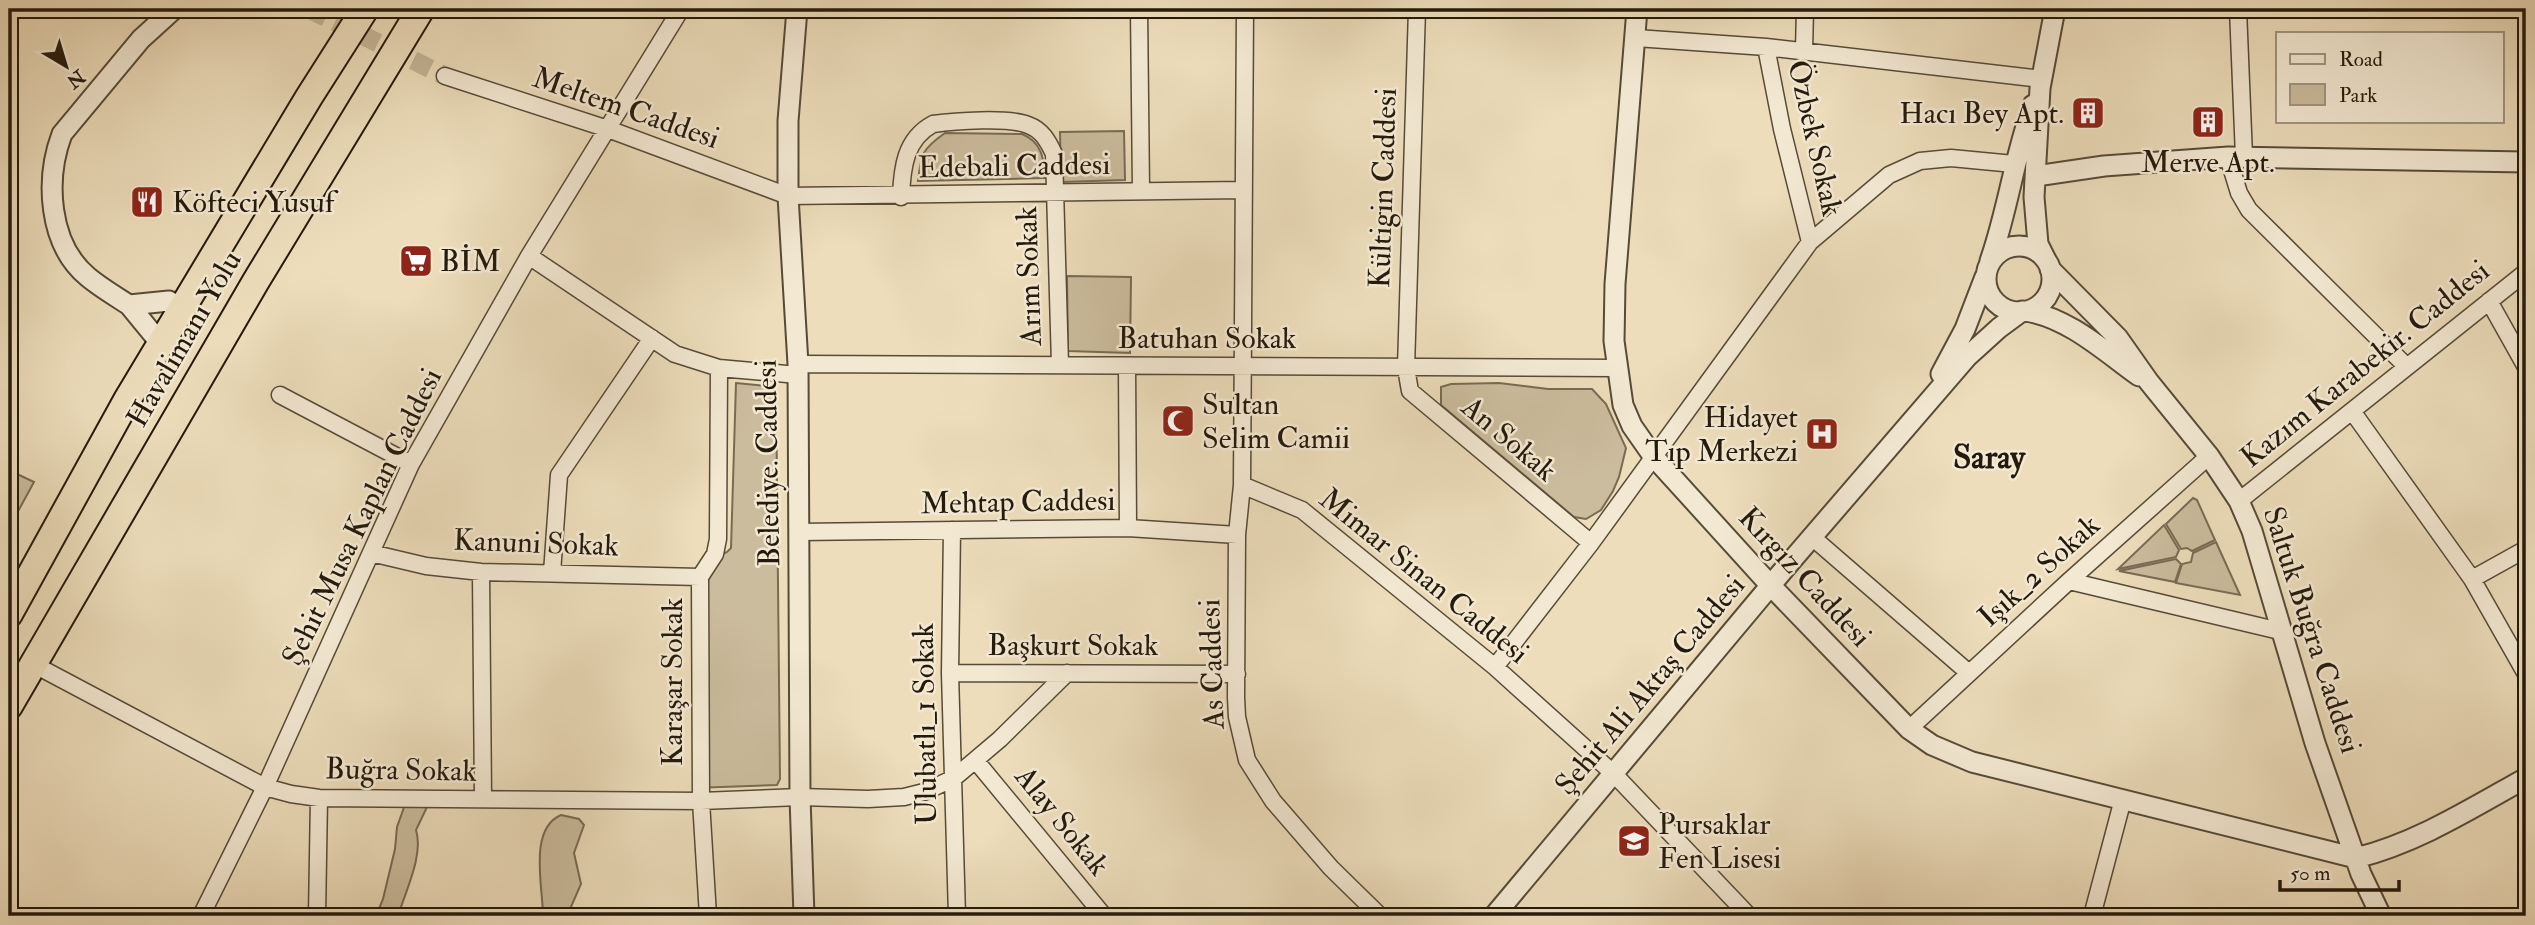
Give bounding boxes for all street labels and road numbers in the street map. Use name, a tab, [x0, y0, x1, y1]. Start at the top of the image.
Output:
street label: Özbek Sokak	[1779, 57, 1851, 219]
street label: Meltem Caddesi	[528, 59, 724, 157]
street label: Kültigin Caddesi	[1361, 87, 1405, 289]
street label: Edebali Caddesi	[917, 146, 1111, 186]
street label: Arım Sokak	[1008, 206, 1050, 347]
street label: Havalimanı Yolu	[119, 244, 249, 434]
street label: Kazım Karabekir. Caddesi	[2233, 252, 2497, 476]
street label: Batuhan Sokak	[1118, 320, 1296, 357]
street label: Belediye. Caddesi	[748, 359, 788, 567]
street label: Şehit Musa Kaplan Caddesi	[274, 362, 450, 672]
street label: An Sokak	[1453, 388, 1564, 489]
street label: Mimar Sinan Caddesi	[1312, 480, 1536, 672]
street label: Mehtap Caddesi	[920, 482, 1116, 522]
street label: Kırgız Caddesi	[1731, 499, 1879, 655]
street label: Saltuk Buğra Caddesi	[2255, 502, 2369, 758]
street label: Işık_2 Sokak	[1971, 507, 2107, 635]
street label: Kanuni Sokak	[453, 522, 619, 564]
street label: Şehit Ali Aktaş Caddesi	[1547, 567, 1753, 803]
street label: Karaşar Sokak	[654, 598, 691, 766]
street label: As Caddesi	[1191, 598, 1233, 731]
street label: Ulubatlı_1 Sokak	[905, 623, 945, 825]
street label: Başkurt Sokak	[988, 627, 1158, 664]
street label: Buğra Sokak	[325, 750, 477, 790]
street label: Alay Sokak	[1006, 758, 1117, 883]

